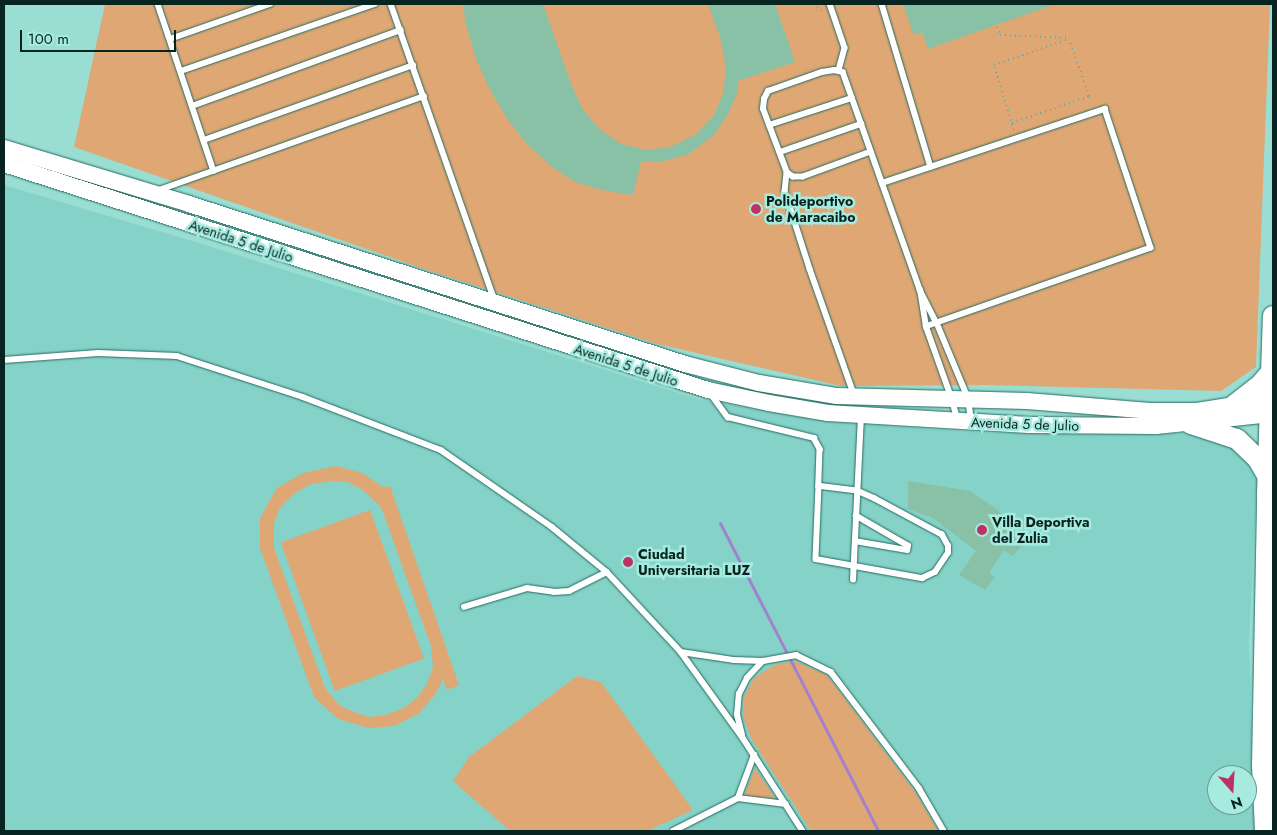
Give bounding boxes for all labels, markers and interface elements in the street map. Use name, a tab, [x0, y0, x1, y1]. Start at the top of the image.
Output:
scale bar	[22, 20, 179, 52]
text: 100 m	[28, 28, 69, 50]
place label: Polideportivo de Maracaibo	[766, 193, 855, 226]
marker: Polideportivo de Maracaibo	[750, 203, 762, 215]
street label: Avenida 5 de Julio	[187, 216, 295, 266]
street label: Avenida 5 de Julio	[572, 340, 680, 390]
street label: Avenida 5 de Julio	[971, 414, 1079, 434]
place label: Villa Deportiva del Zulia	[992, 514, 1090, 546]
marker: Villa Deportiva del Zulia	[976, 524, 988, 536]
place label: Ciudad Universitaria LUZ	[638, 546, 750, 578]
marker: Ciudad Universitaria LUZ	[622, 556, 634, 568]
north arrow	[1207, 765, 1257, 815]
text: N	[1228, 792, 1245, 815]

